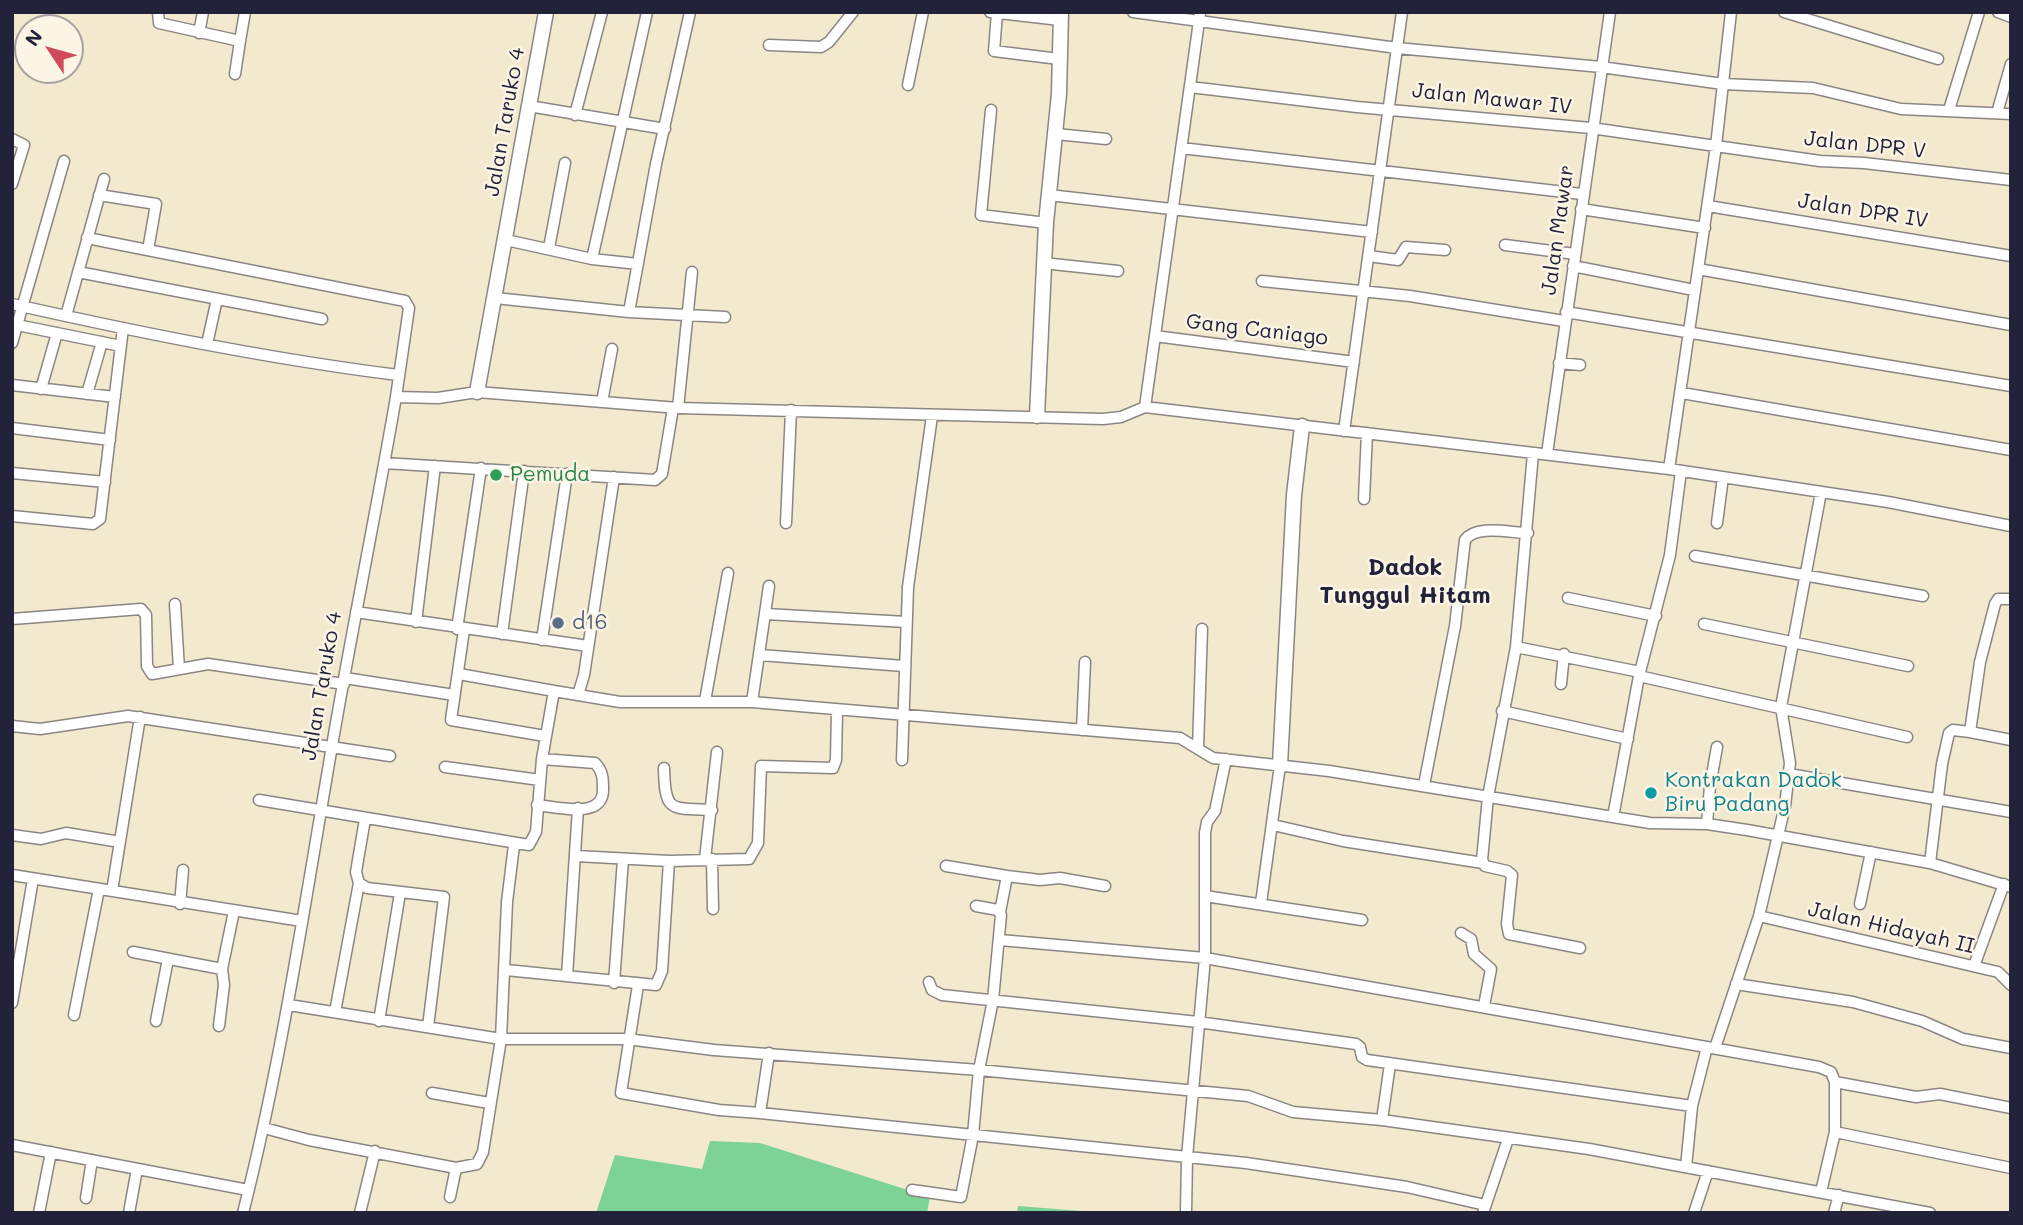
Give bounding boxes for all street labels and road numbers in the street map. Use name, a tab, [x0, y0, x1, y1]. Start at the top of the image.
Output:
street label: Jalan Taruko 4	[480, 46, 530, 198]
street label: Jalan Mawar IV	[1411, 78, 1573, 120]
street label: Jalan DPR V	[1803, 126, 1927, 164]
street label: Jalan Mawar	[1536, 163, 1580, 297]
street label: Jalan DPR IV	[1796, 188, 1930, 234]
street label: Gang Caniago	[1184, 309, 1330, 351]
street label: Jalan Taruko 4	[297, 610, 347, 762]
street label: Jalan Hidayah II	[1805, 897, 1977, 959]

